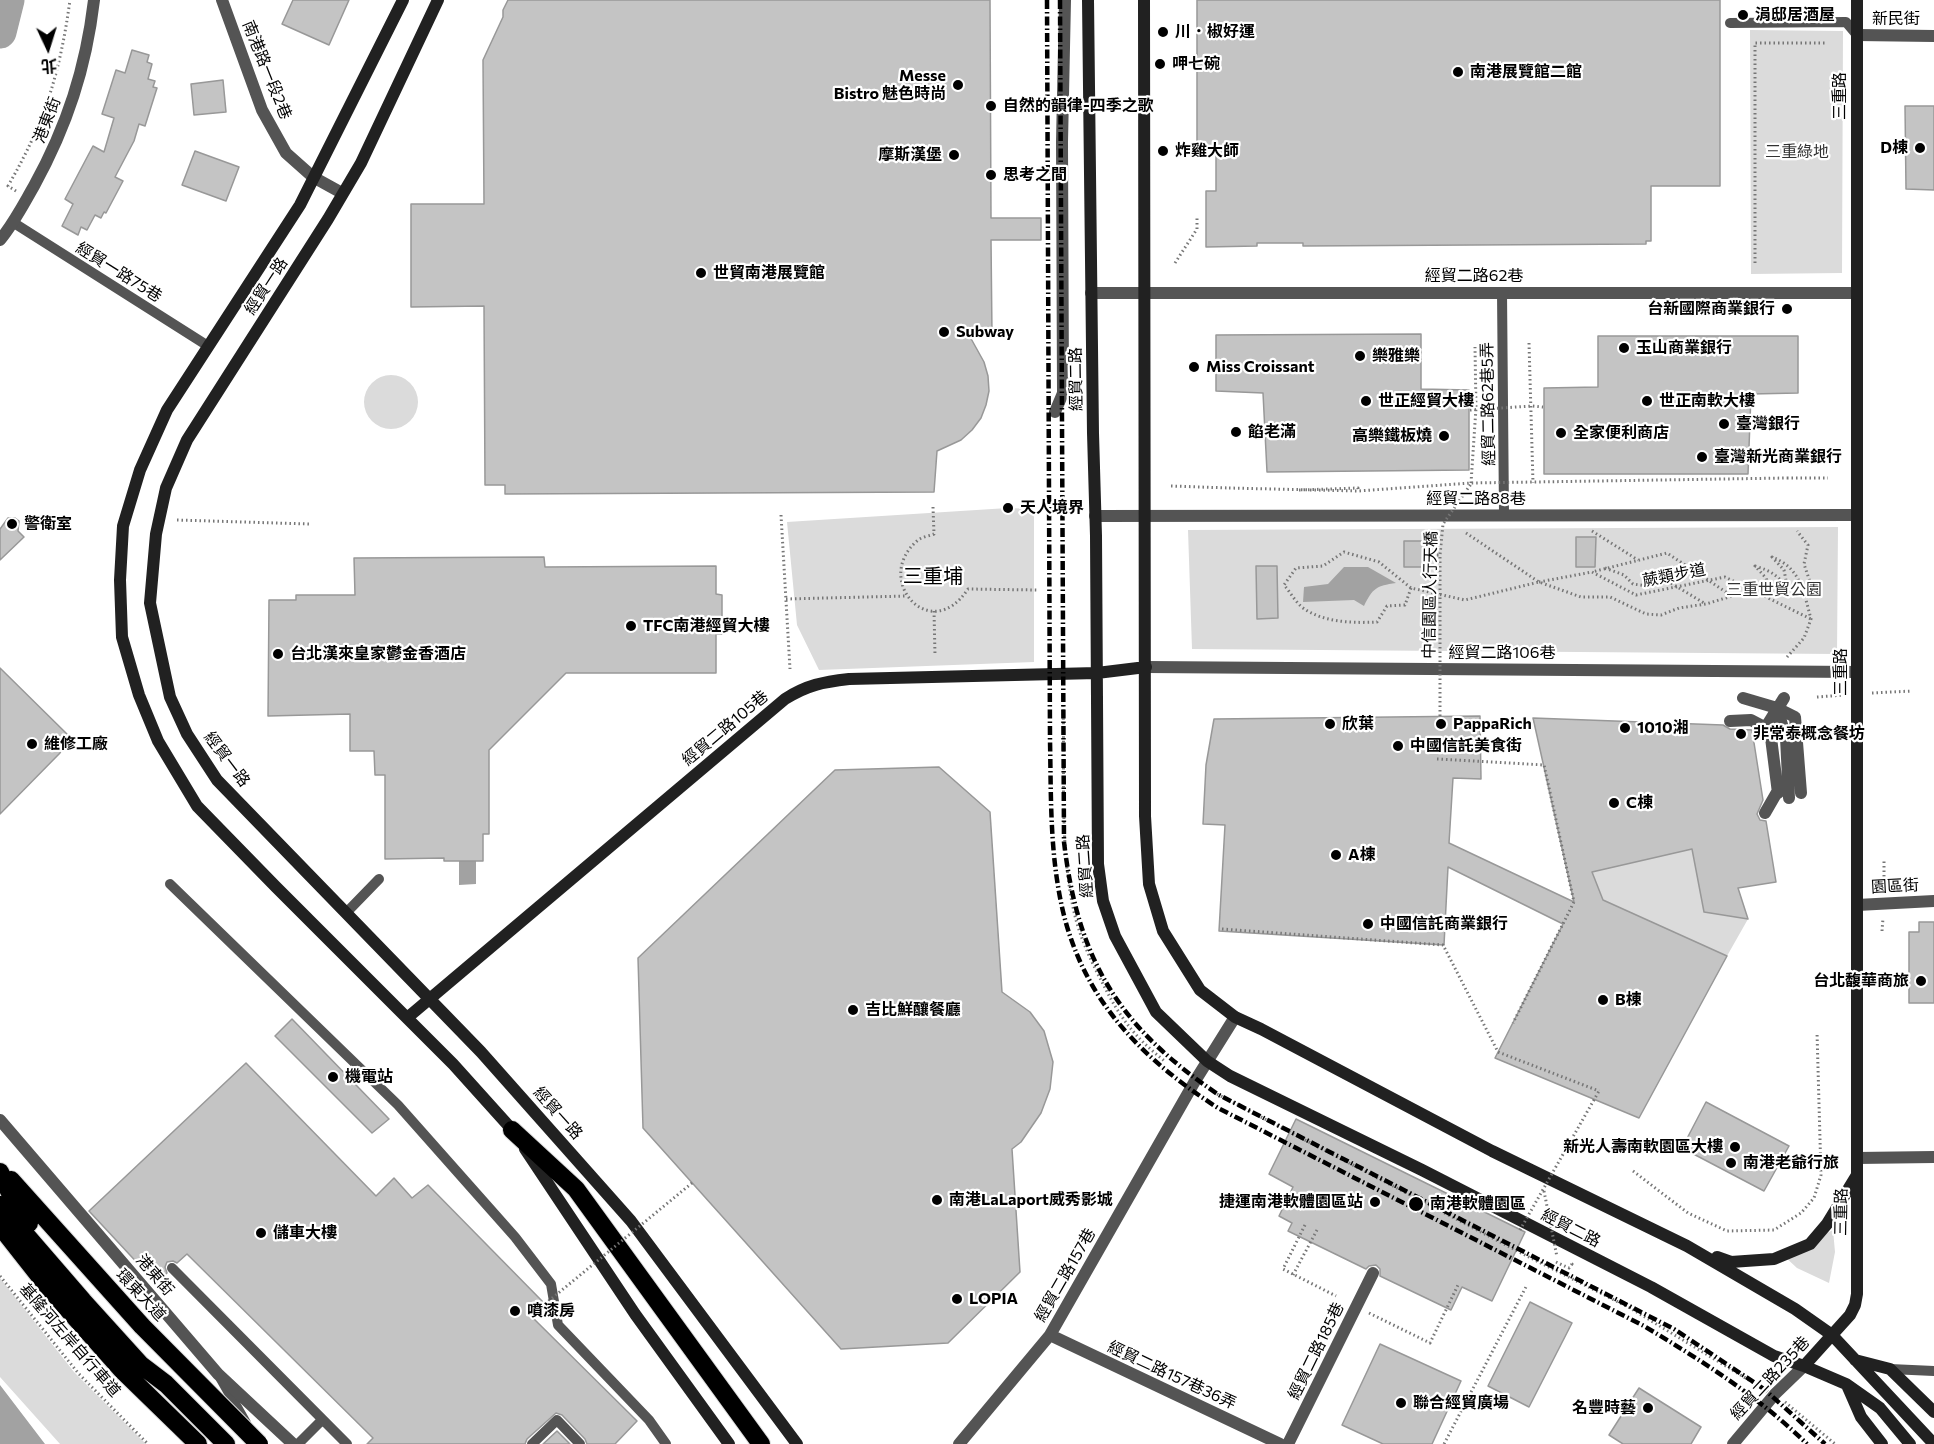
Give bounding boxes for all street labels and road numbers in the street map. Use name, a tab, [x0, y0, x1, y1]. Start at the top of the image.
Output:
street label: 新民街	[1872, 9, 1920, 29]
street label: 南港路一段2巷	[238, 18, 296, 122]
street label: 三重路	[1830, 72, 1850, 120]
street label: 港東街	[29, 94, 65, 146]
street label: 經貿一路75巷	[73, 238, 165, 306]
street label: 經貿一路	[241, 254, 291, 318]
street label: 經貿二路62巷	[1425, 266, 1523, 286]
street label: 經貿二路62巷5弄	[1477, 342, 1499, 466]
street label: 經貿二路	[1066, 347, 1086, 411]
street label: 經貿二路88巷	[1426, 489, 1526, 509]
street label: 中信園區人行天橋	[1419, 531, 1441, 659]
street label: 蕨類步道	[1641, 559, 1707, 591]
street label: 經貿二路106巷	[1449, 643, 1555, 663]
street label: 三重路	[1831, 648, 1851, 696]
street label: 經貿二路105巷	[678, 686, 772, 770]
street label: 經貿一路	[200, 728, 254, 790]
street label: 經貿二路	[1073, 833, 1097, 899]
street label: 園區街	[1871, 875, 1919, 897]
street label: 經貿一路	[529, 1083, 587, 1143]
street label: 三重路	[1831, 1188, 1851, 1236]
street label: 經貿二路	[1538, 1205, 1604, 1251]
street label: 經貿二路157巷	[1031, 1225, 1099, 1325]
street label: 港東街	[132, 1251, 178, 1299]
street label: 環東大道	[112, 1265, 170, 1325]
street label: 基隆河左岸自行車道	[16, 1279, 124, 1401]
street label: 經貿二路185巷	[1284, 1299, 1348, 1403]
street label: 經貿二路235巷	[1726, 1332, 1814, 1424]
street label: 經貿二路157巷36弄	[1105, 1337, 1239, 1413]

